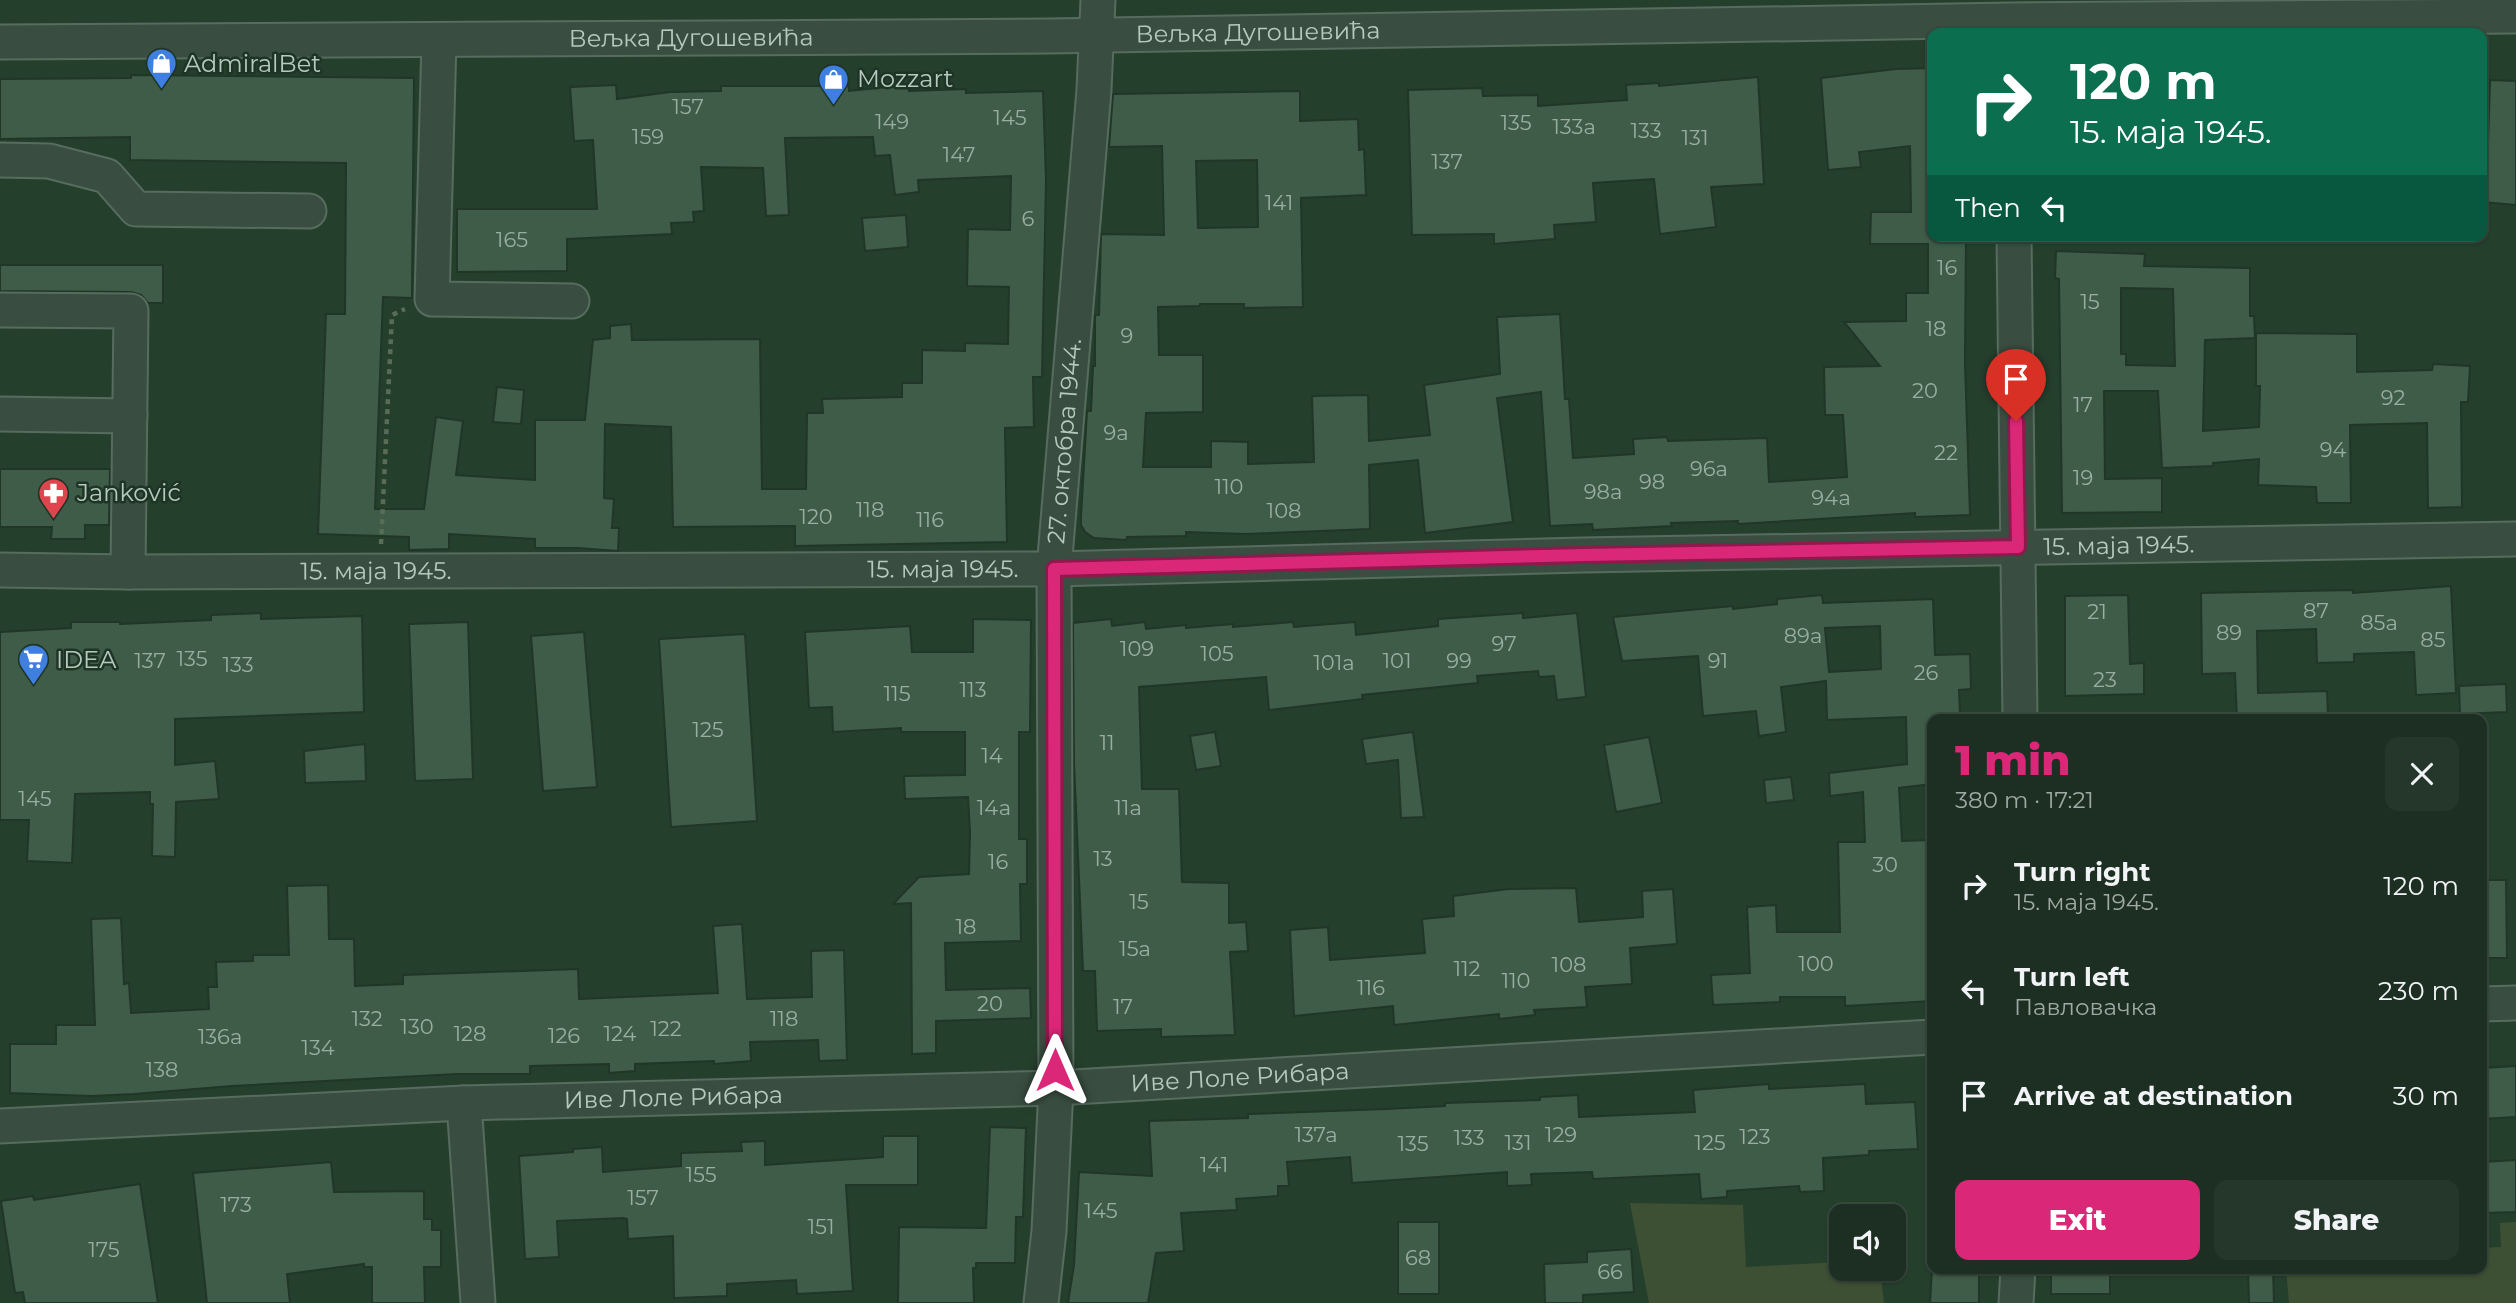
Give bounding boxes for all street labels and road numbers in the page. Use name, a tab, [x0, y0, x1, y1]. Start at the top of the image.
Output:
street label: Вељка Дугошевића	[1135, 15, 1381, 49]
street label: Вељка Дугошевића	[569, 22, 813, 53]
street label: 27. октобра 1944.	[1041, 337, 1087, 545]
street label: 15. маја 1945.	[2043, 530, 2195, 561]
street label: 15. маја 1945.	[867, 554, 1019, 584]
street label: 15. маја 1945.	[300, 556, 452, 585]
street label: Иве Лоле Рибара	[1130, 1056, 1350, 1098]
street label: Иве Лоле Рибара	[564, 1080, 783, 1114]

